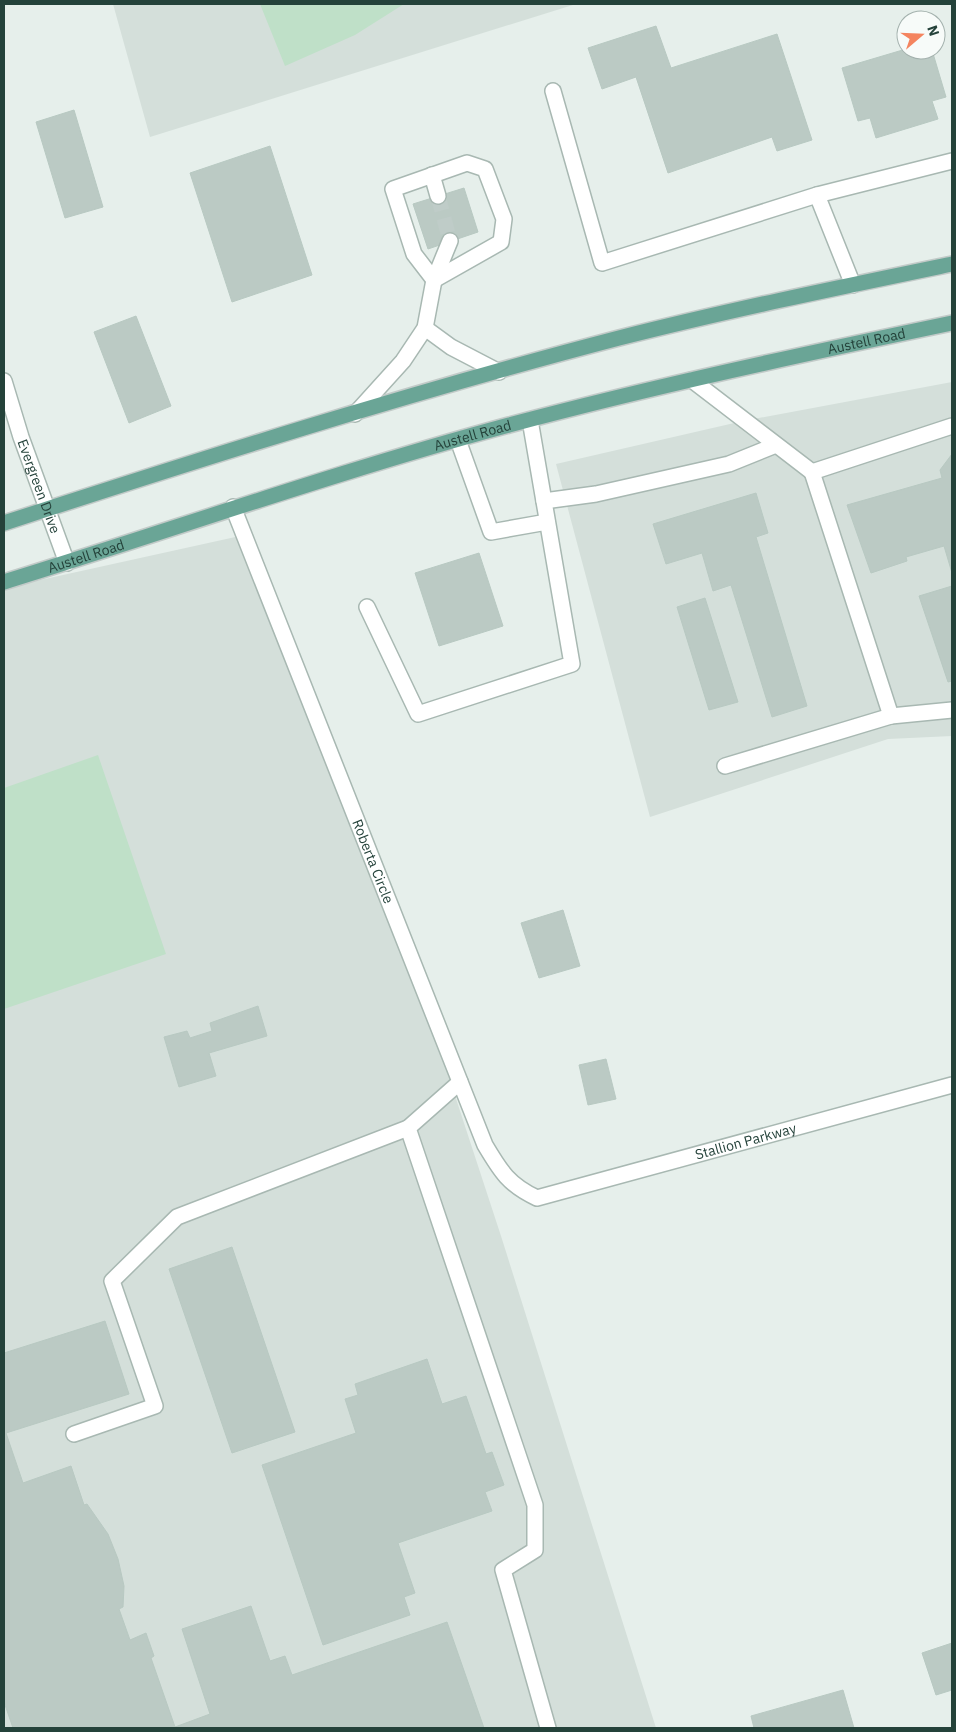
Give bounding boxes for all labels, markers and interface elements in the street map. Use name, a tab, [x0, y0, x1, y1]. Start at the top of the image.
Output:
north arrow	[896, 10, 946, 60]
text: N	[923, 23, 943, 38]
street label: Austell Road	[826, 324, 907, 358]
street label: Austell Road	[432, 416, 513, 455]
street label: Evergreen Drive	[14, 437, 65, 536]
street label: Austell Road	[45, 535, 127, 577]
street label: Roberta Circle	[348, 817, 398, 906]
street label: Stallion Parkway	[693, 1119, 798, 1164]

